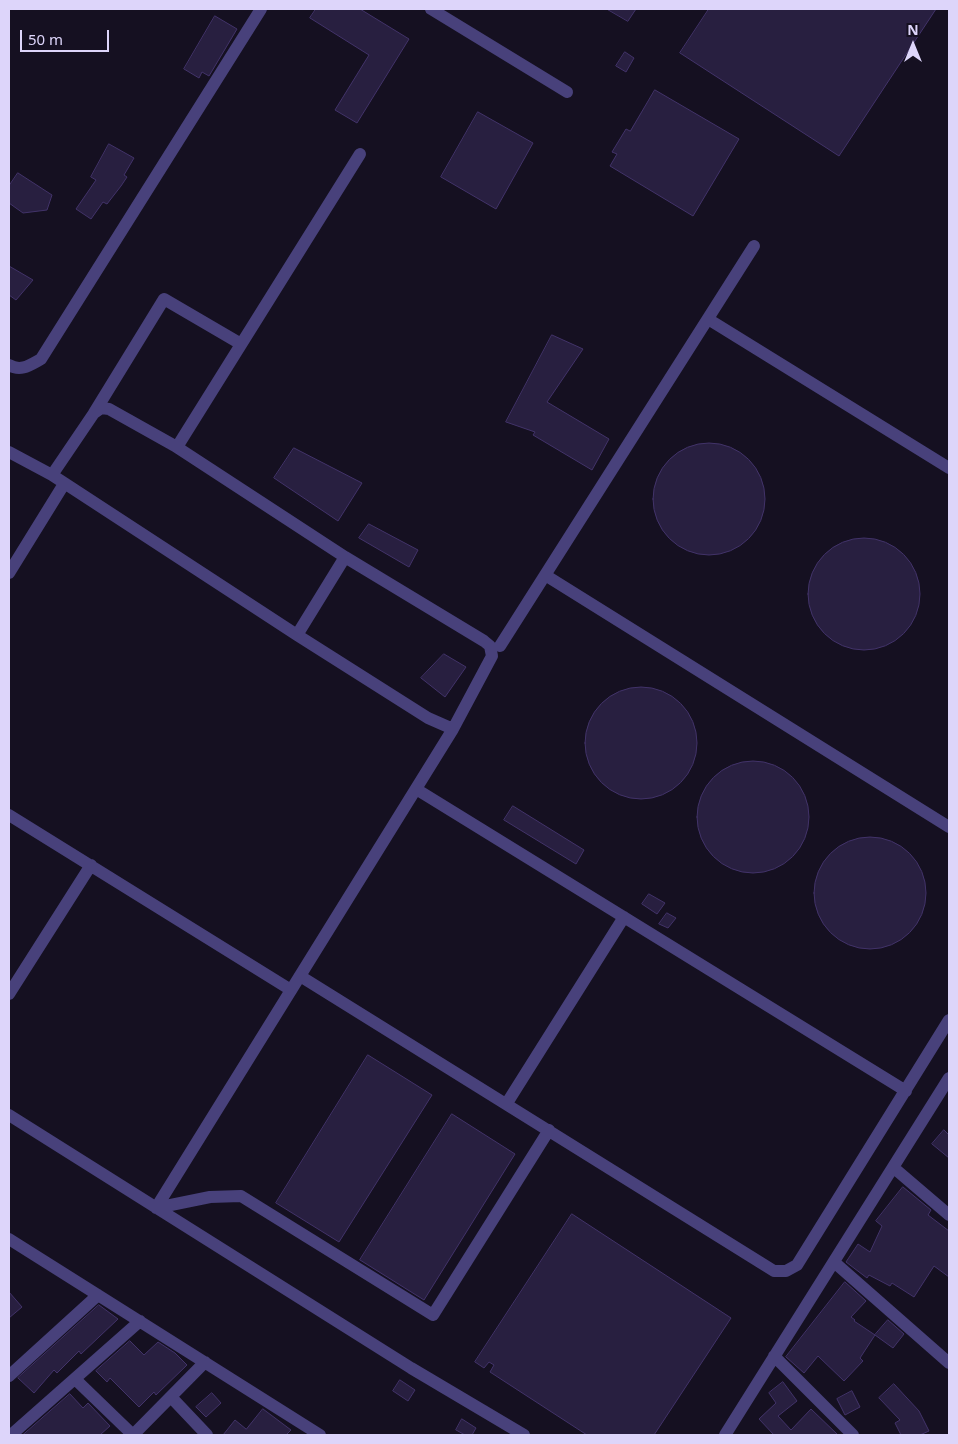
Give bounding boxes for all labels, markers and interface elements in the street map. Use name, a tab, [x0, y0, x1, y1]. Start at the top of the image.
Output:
scale bar	[22, 20, 111, 52]
north arrow	[888, 20, 938, 70]
text: N	[907, 20, 919, 39]
text: 50 m	[28, 29, 63, 49]

